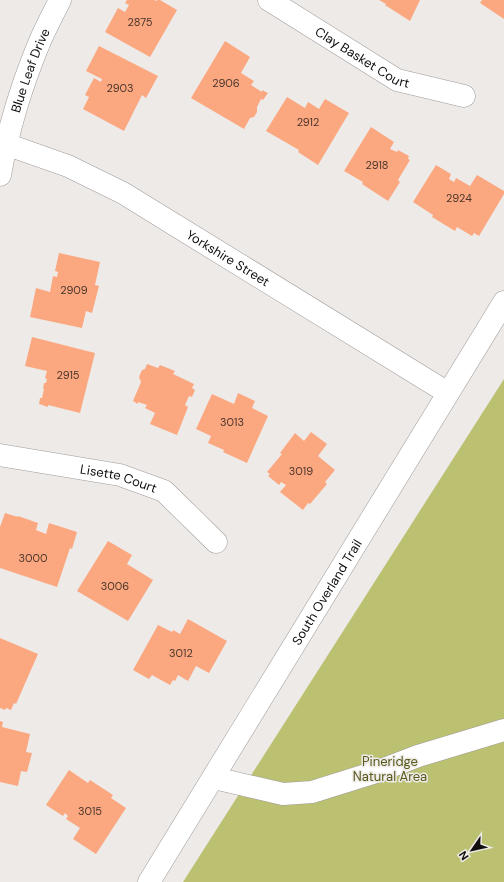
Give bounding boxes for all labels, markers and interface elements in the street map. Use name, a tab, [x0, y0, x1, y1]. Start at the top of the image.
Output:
house number: 2875	[128, 15, 153, 29]
street label: Clay Basket Court	[312, 23, 411, 91]
street label: Blue Leaf Drive	[7, 25, 53, 115]
house number: 2906	[212, 76, 240, 90]
house number: 2903	[106, 81, 134, 95]
house number: 2912	[297, 115, 319, 129]
house number: 2918	[365, 158, 389, 172]
house number: 2924	[446, 191, 472, 205]
street label: Yorkshire Street	[184, 226, 273, 290]
house number: 2909	[60, 283, 88, 297]
house number: 2915	[56, 368, 80, 382]
house number: 3013	[220, 415, 244, 429]
street label: Lisette Court	[79, 460, 159, 496]
house number: 3019	[289, 464, 313, 478]
street label: South Overland Trail	[288, 536, 365, 648]
house number: 3000	[18, 551, 48, 565]
house number: 3006	[101, 579, 129, 593]
house number: 3012	[169, 646, 193, 660]
park label: Pineridge Natural Area	[353, 753, 427, 785]
house number: 3015	[78, 804, 102, 818]
north arrow	[452, 830, 492, 870]
text: N	[456, 848, 472, 863]

